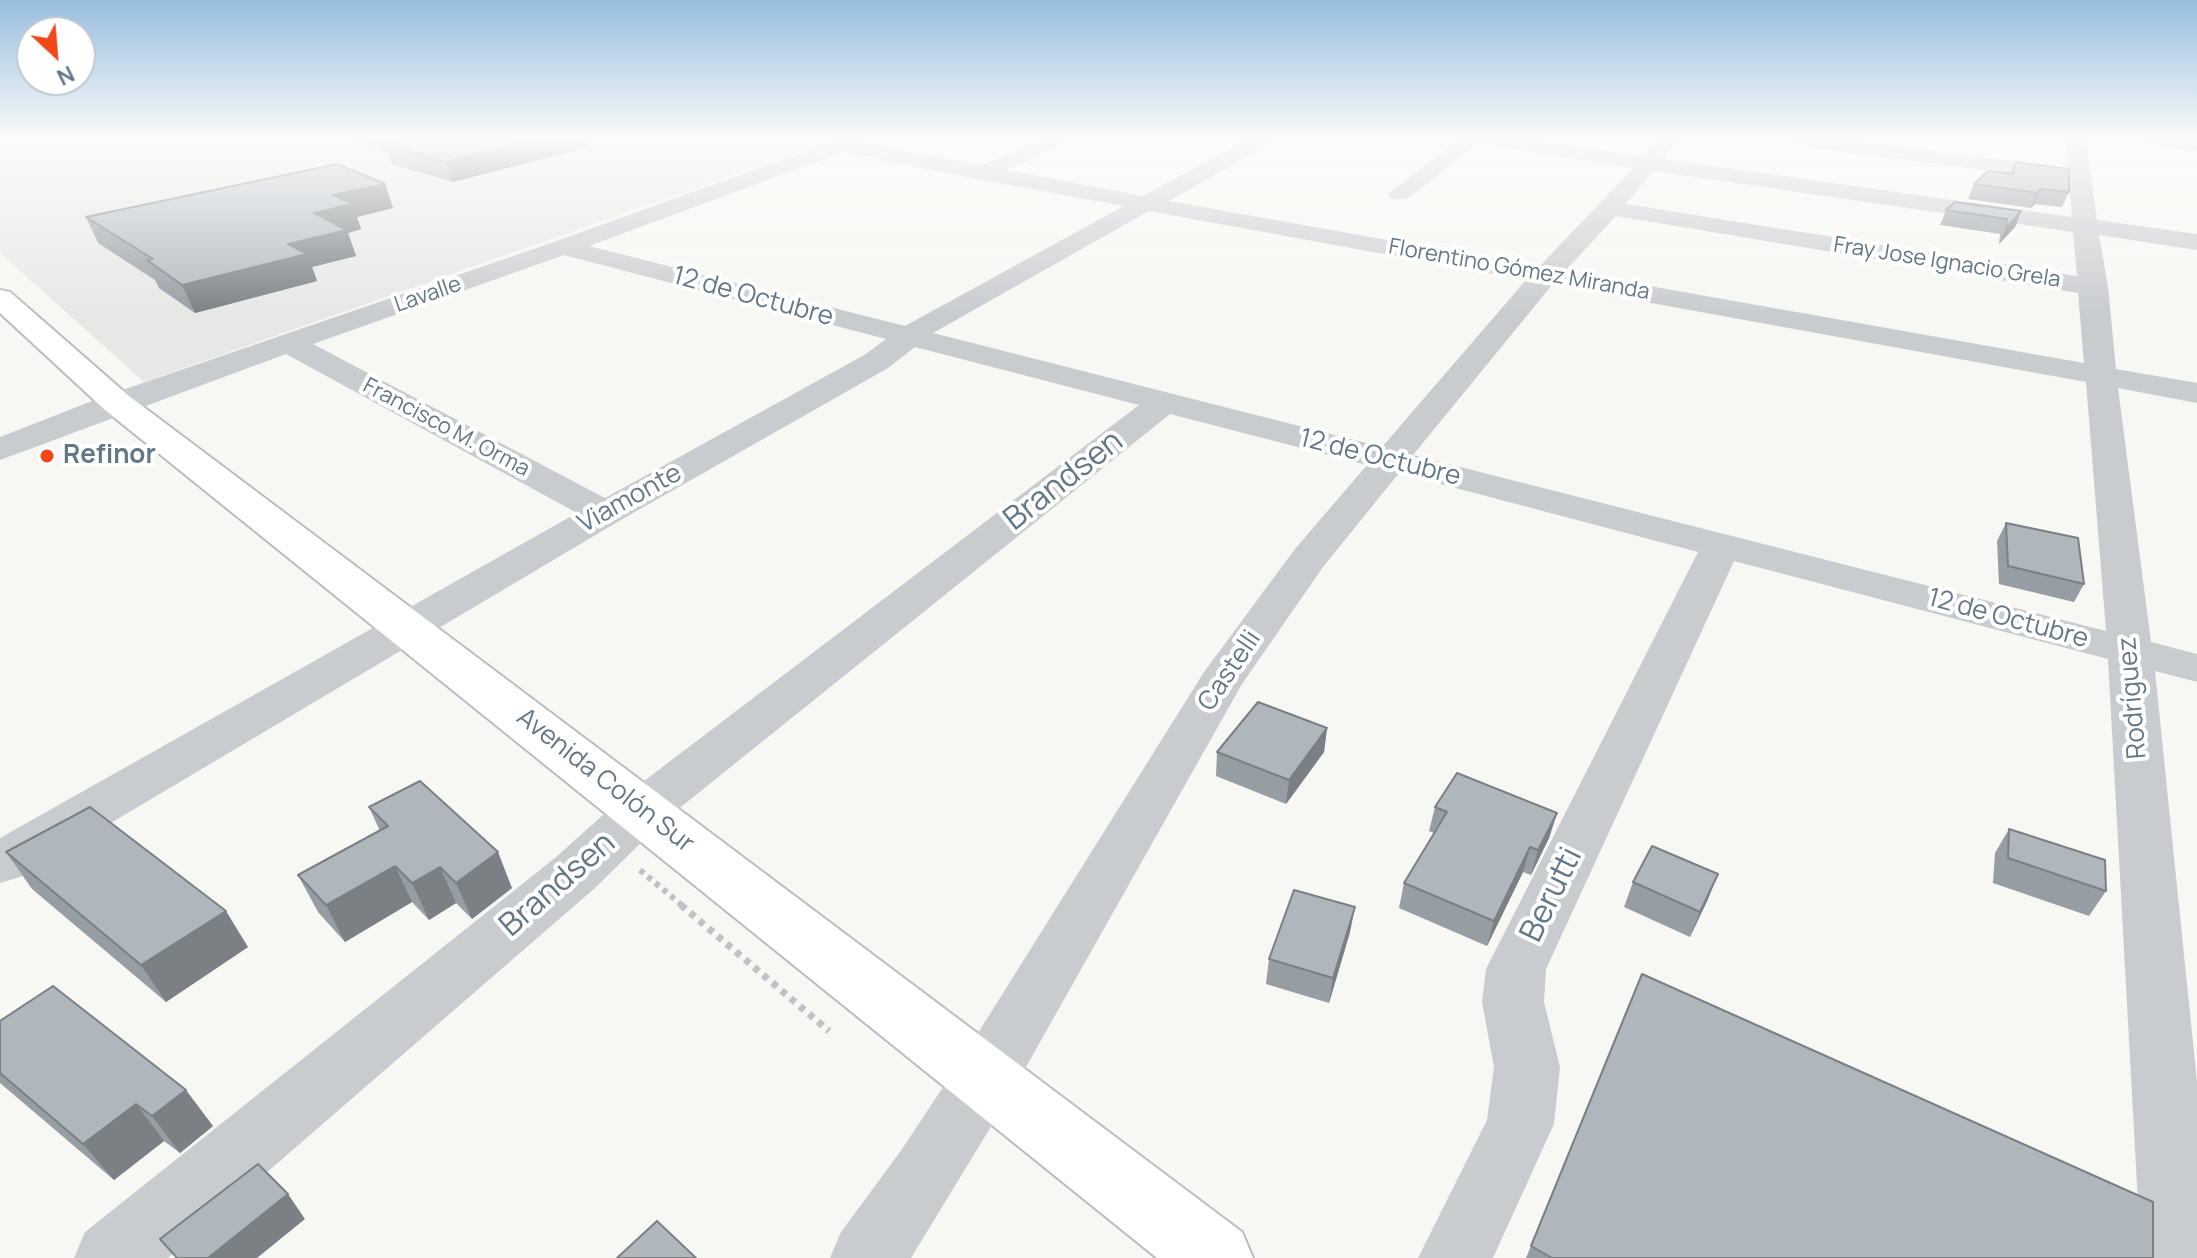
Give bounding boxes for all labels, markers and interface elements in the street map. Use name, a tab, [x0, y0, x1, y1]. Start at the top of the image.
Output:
north arrow	[16, 16, 96, 96]
text: N	[52, 59, 79, 93]
street label: Fray Jose Ignacio Grela	[1832, 232, 2062, 294]
street label: Florentino Gómez Miranda	[1386, 234, 1652, 306]
street label: 12 de Octubre	[669, 261, 837, 333]
street label: Lavalle	[391, 271, 465, 319]
street label: Francisco M. Orma	[358, 373, 534, 483]
street label: Brandsen	[997, 423, 1131, 539]
street label: 12 de Octubre	[1296, 423, 1464, 493]
place label: Refinor	[63, 440, 156, 472]
marker: Refinor	[38, 447, 56, 465]
street label: Viamonte	[573, 458, 687, 540]
street label: 12 de Octubre	[1924, 583, 2092, 655]
street label: Castelli	[1192, 625, 1268, 717]
street label: Rodríguez	[2112, 636, 2154, 760]
street label: Avenida Colón Sur	[510, 702, 700, 860]
street label: Brandsen	[493, 825, 623, 945]
street label: Berutti	[1513, 842, 1591, 948]

